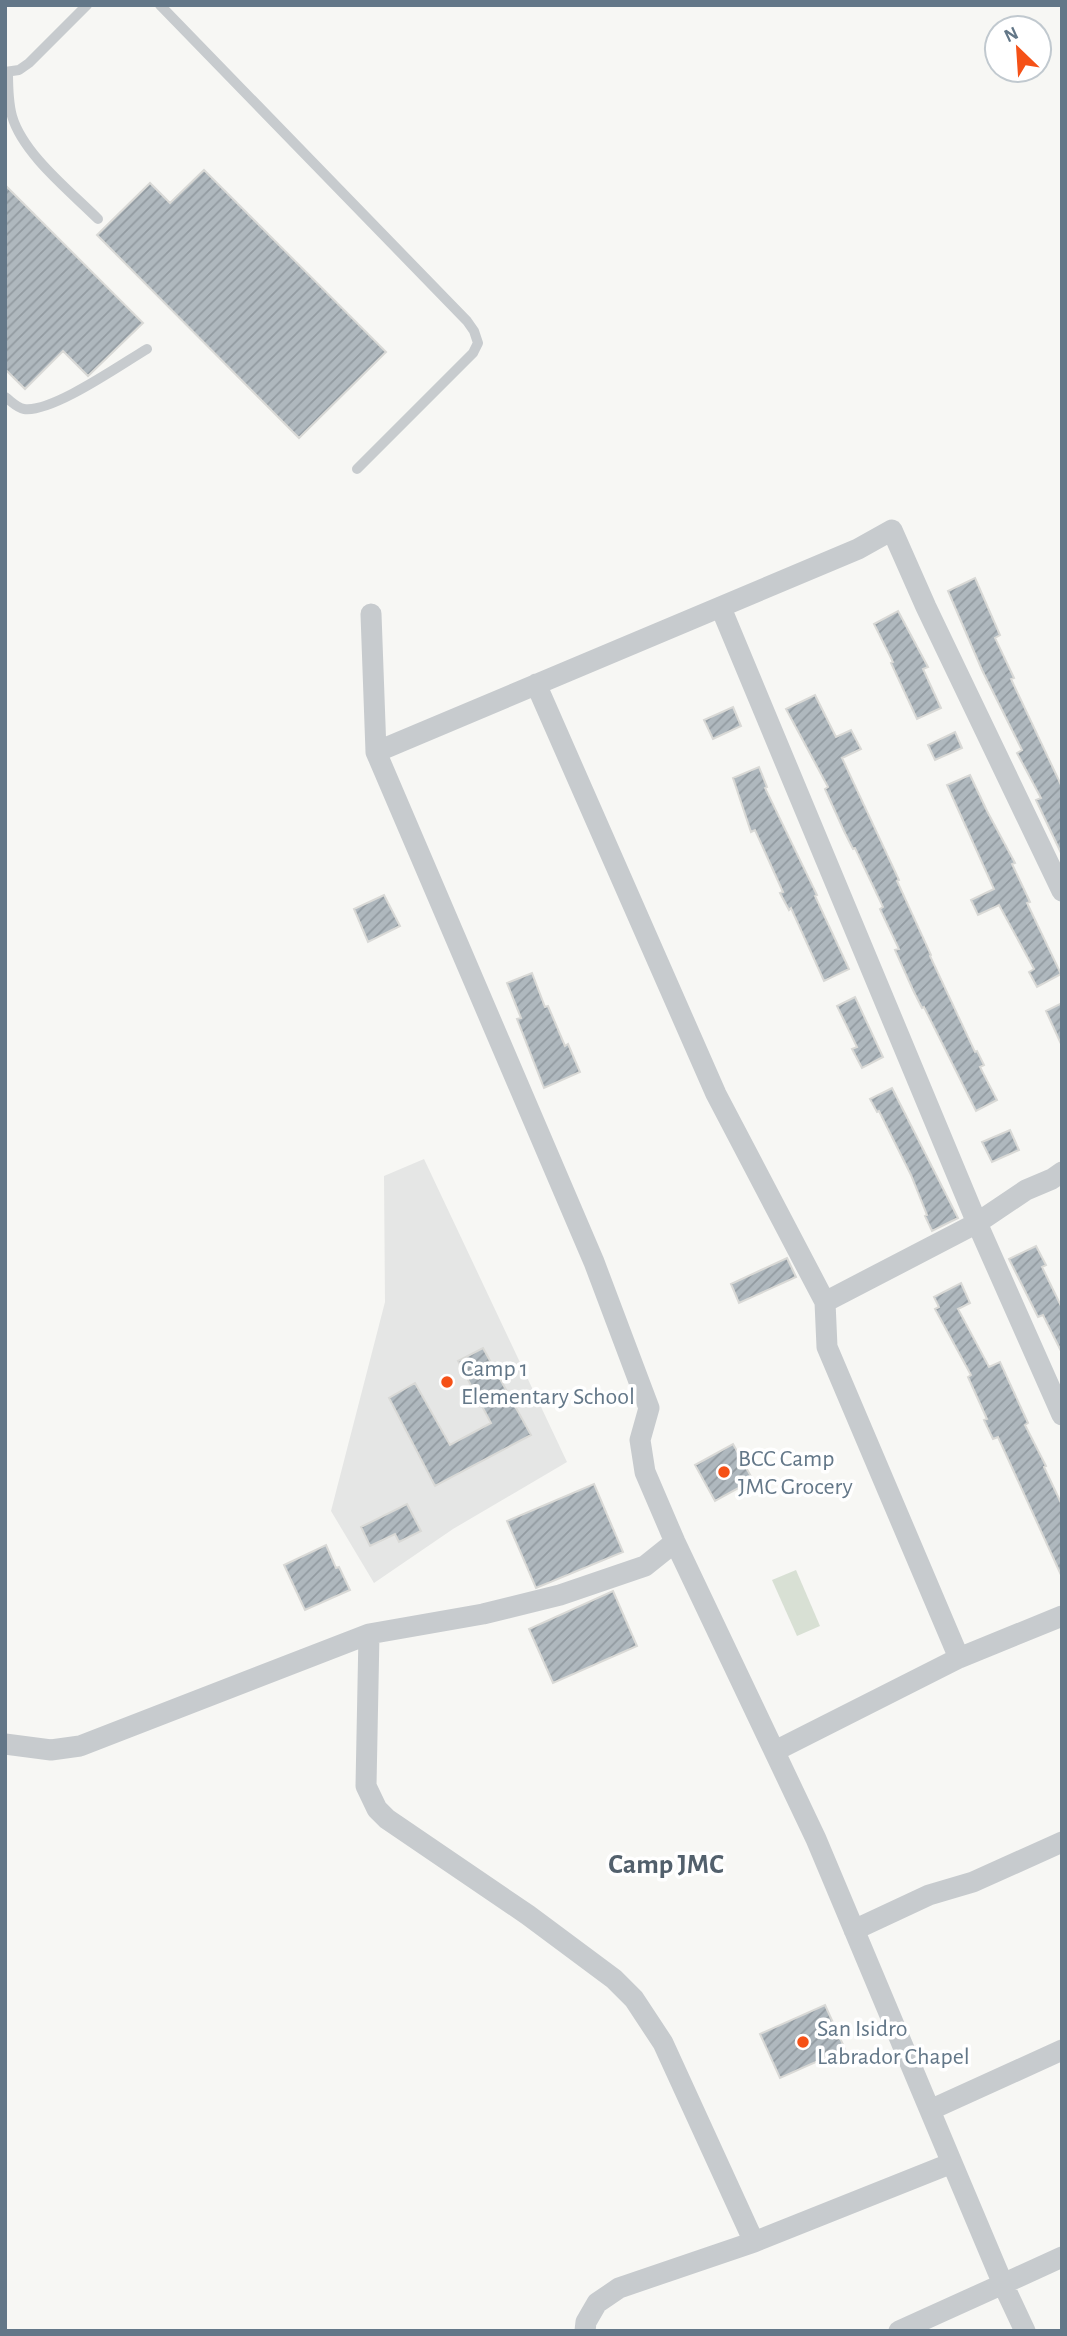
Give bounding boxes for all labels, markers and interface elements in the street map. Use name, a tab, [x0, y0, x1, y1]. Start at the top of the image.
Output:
north arrow	[983, 14, 1053, 84]
text: N	[1001, 24, 1021, 46]
place label: Camp 1 Elementary School	[461, 1357, 635, 1409]
marker: Camp 1 Elementary School	[439, 1374, 455, 1390]
place label: BCC Camp JMC Grocery	[738, 1447, 853, 1499]
marker: BCC Camp JMC Grocery	[716, 1464, 732, 1480]
district label: Camp JMC	[608, 1851, 724, 1879]
place label: San Isidro Labrador Chapel	[817, 2017, 970, 2069]
marker: San Isidro Labrador Chapel	[795, 2034, 811, 2050]

